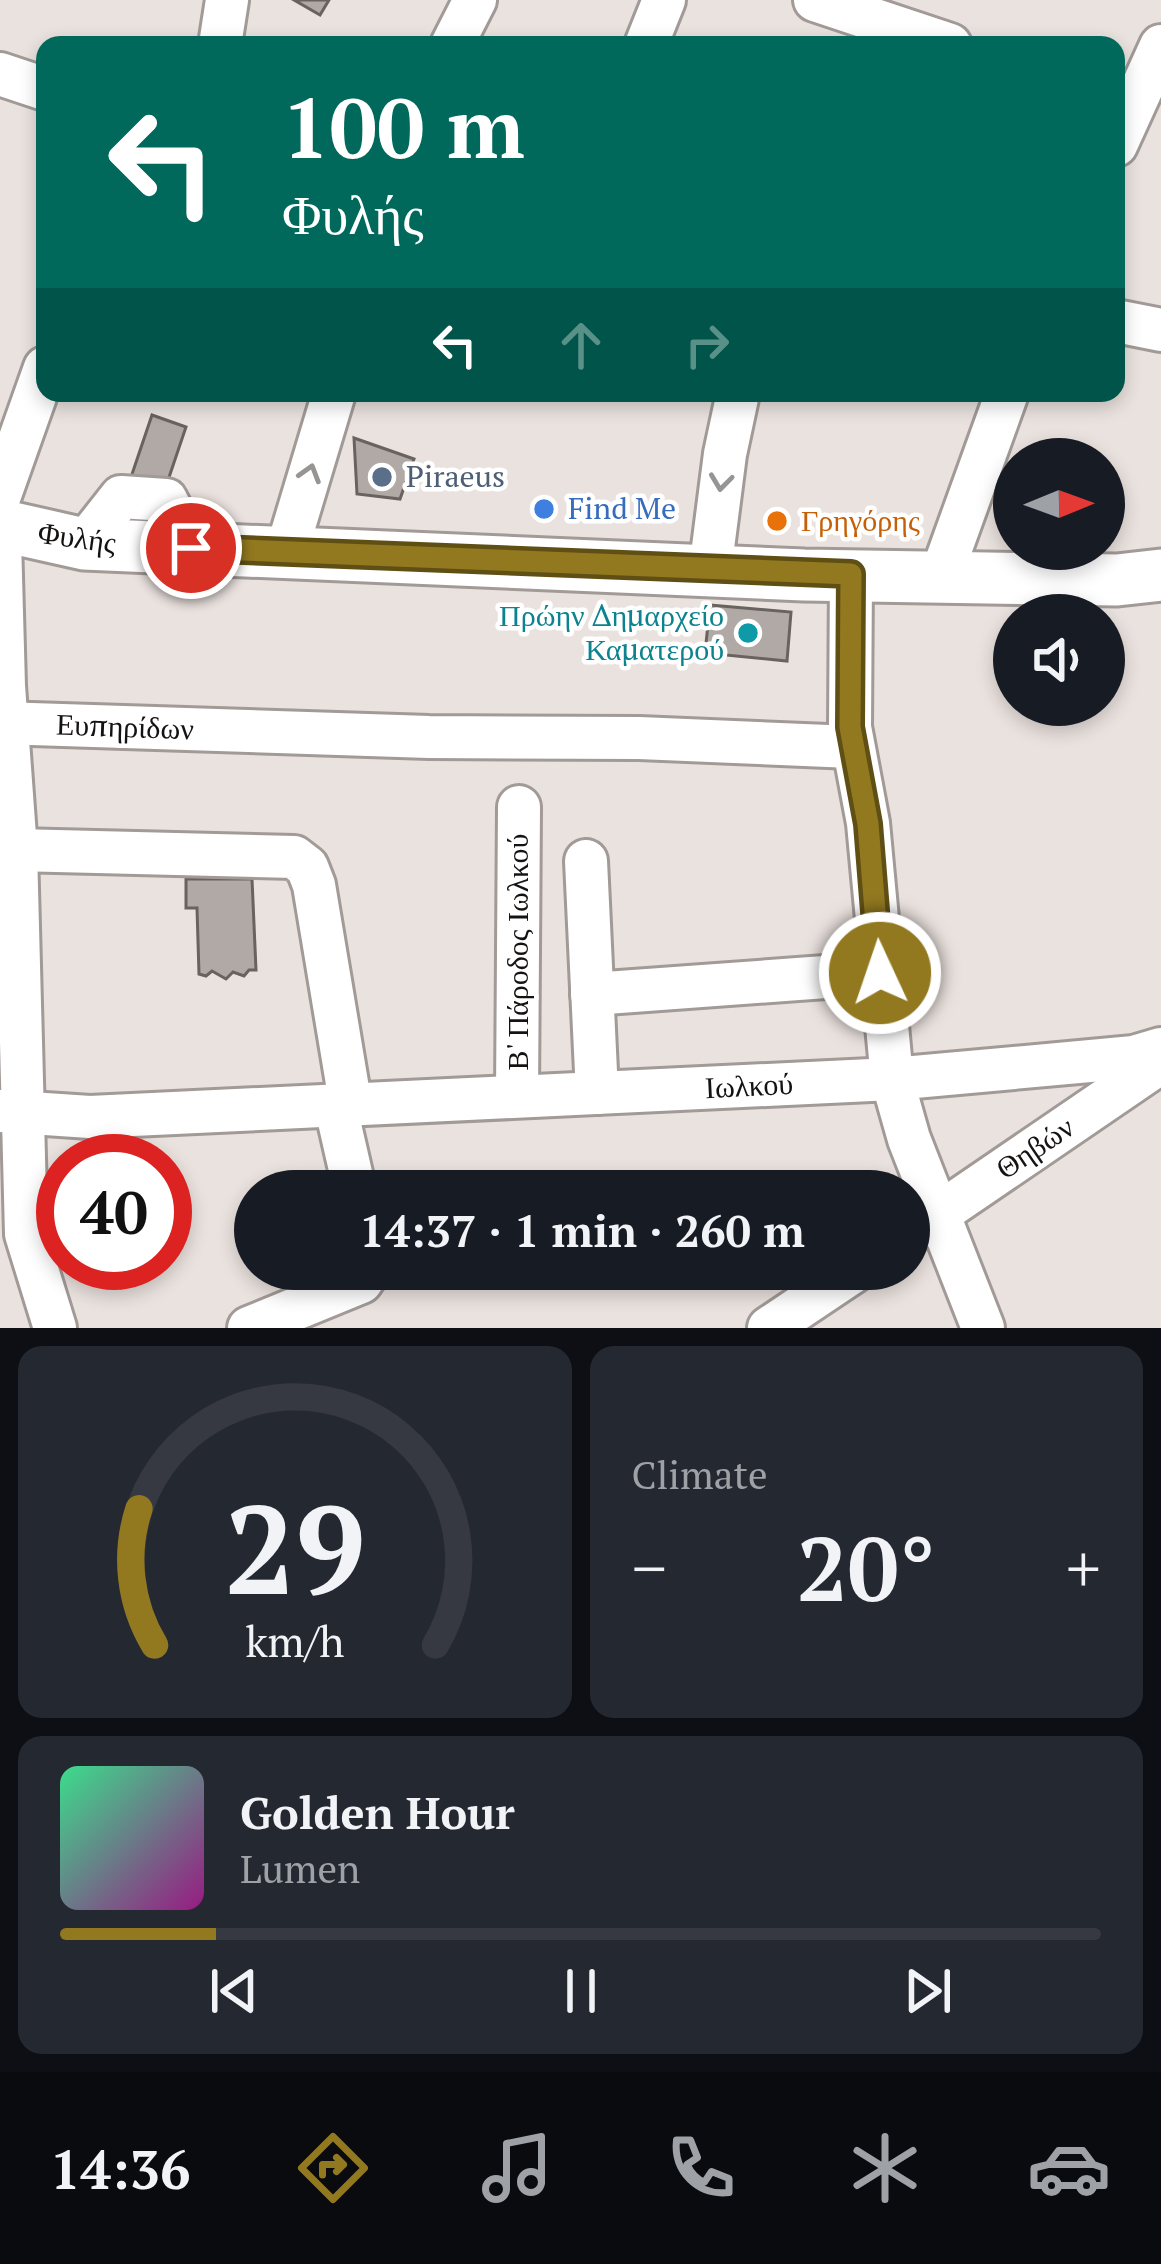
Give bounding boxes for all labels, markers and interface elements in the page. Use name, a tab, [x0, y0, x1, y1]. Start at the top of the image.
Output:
text: 100 m	[282, 71, 525, 182]
icon: left	[84, 84, 240, 240]
text: Φυλής	[282, 178, 424, 249]
icon: left	[422, 312, 488, 378]
icon: ahead	[548, 312, 614, 378]
icon: right	[674, 312, 740, 378]
north arrow	[993, 438, 1125, 570]
map controls	[993, 438, 1125, 726]
place label: Piraeus	[406, 456, 505, 496]
one-way arrow	[296, 463, 321, 484]
marker: Piraeus	[369, 464, 395, 490]
one-way arrow	[709, 472, 735, 492]
place label: Find Me	[568, 488, 676, 528]
marker: Find Me	[531, 496, 557, 522]
pin	[140, 497, 242, 599]
place label: Γρηγόρης	[801, 500, 920, 540]
marker: Γρηγόρης	[764, 508, 790, 534]
street label: Φυλής	[35, 512, 119, 562]
icon: arrive	[158, 515, 224, 581]
button: sound	[993, 594, 1125, 726]
place label: Πρώην Δημαρχείο Καματερού	[499, 595, 724, 669]
marker: Πρώην Δημαρχείο Καματερού	[735, 620, 761, 646]
street label: Ευπηρίδων	[55, 704, 195, 748]
street label: Β' Πάροδος Ιωλκού	[497, 834, 537, 1070]
position arrow	[817, 910, 943, 1036]
street label: Ιωλκού	[704, 1063, 794, 1107]
street label: Θηβών	[988, 1107, 1081, 1188]
speed limit sign: 40	[36, 1134, 192, 1290]
text: 14:37 · 1 min · 260 m	[359, 1200, 805, 1260]
text: Climate	[632, 1448, 768, 1500]
text: 29	[224, 1464, 365, 1630]
text: 20°	[797, 1507, 936, 1627]
text: −	[632, 1523, 667, 1611]
text: +	[1066, 1523, 1101, 1611]
text: km/h	[245, 1612, 344, 1669]
text: Golden Hour	[240, 1782, 515, 1842]
text: Lumen	[240, 1842, 360, 1894]
icon: previous	[201, 1958, 267, 2024]
icon: pause	[548, 1958, 614, 2024]
icon: next	[895, 1958, 961, 2024]
icon: directions	[291, 2126, 375, 2210]
icon: music	[475, 2126, 559, 2210]
icon: phone	[659, 2126, 743, 2210]
icon: climate	[843, 2126, 927, 2210]
icon: car	[1027, 2126, 1111, 2210]
text: 14:36	[50, 2133, 191, 2204]

